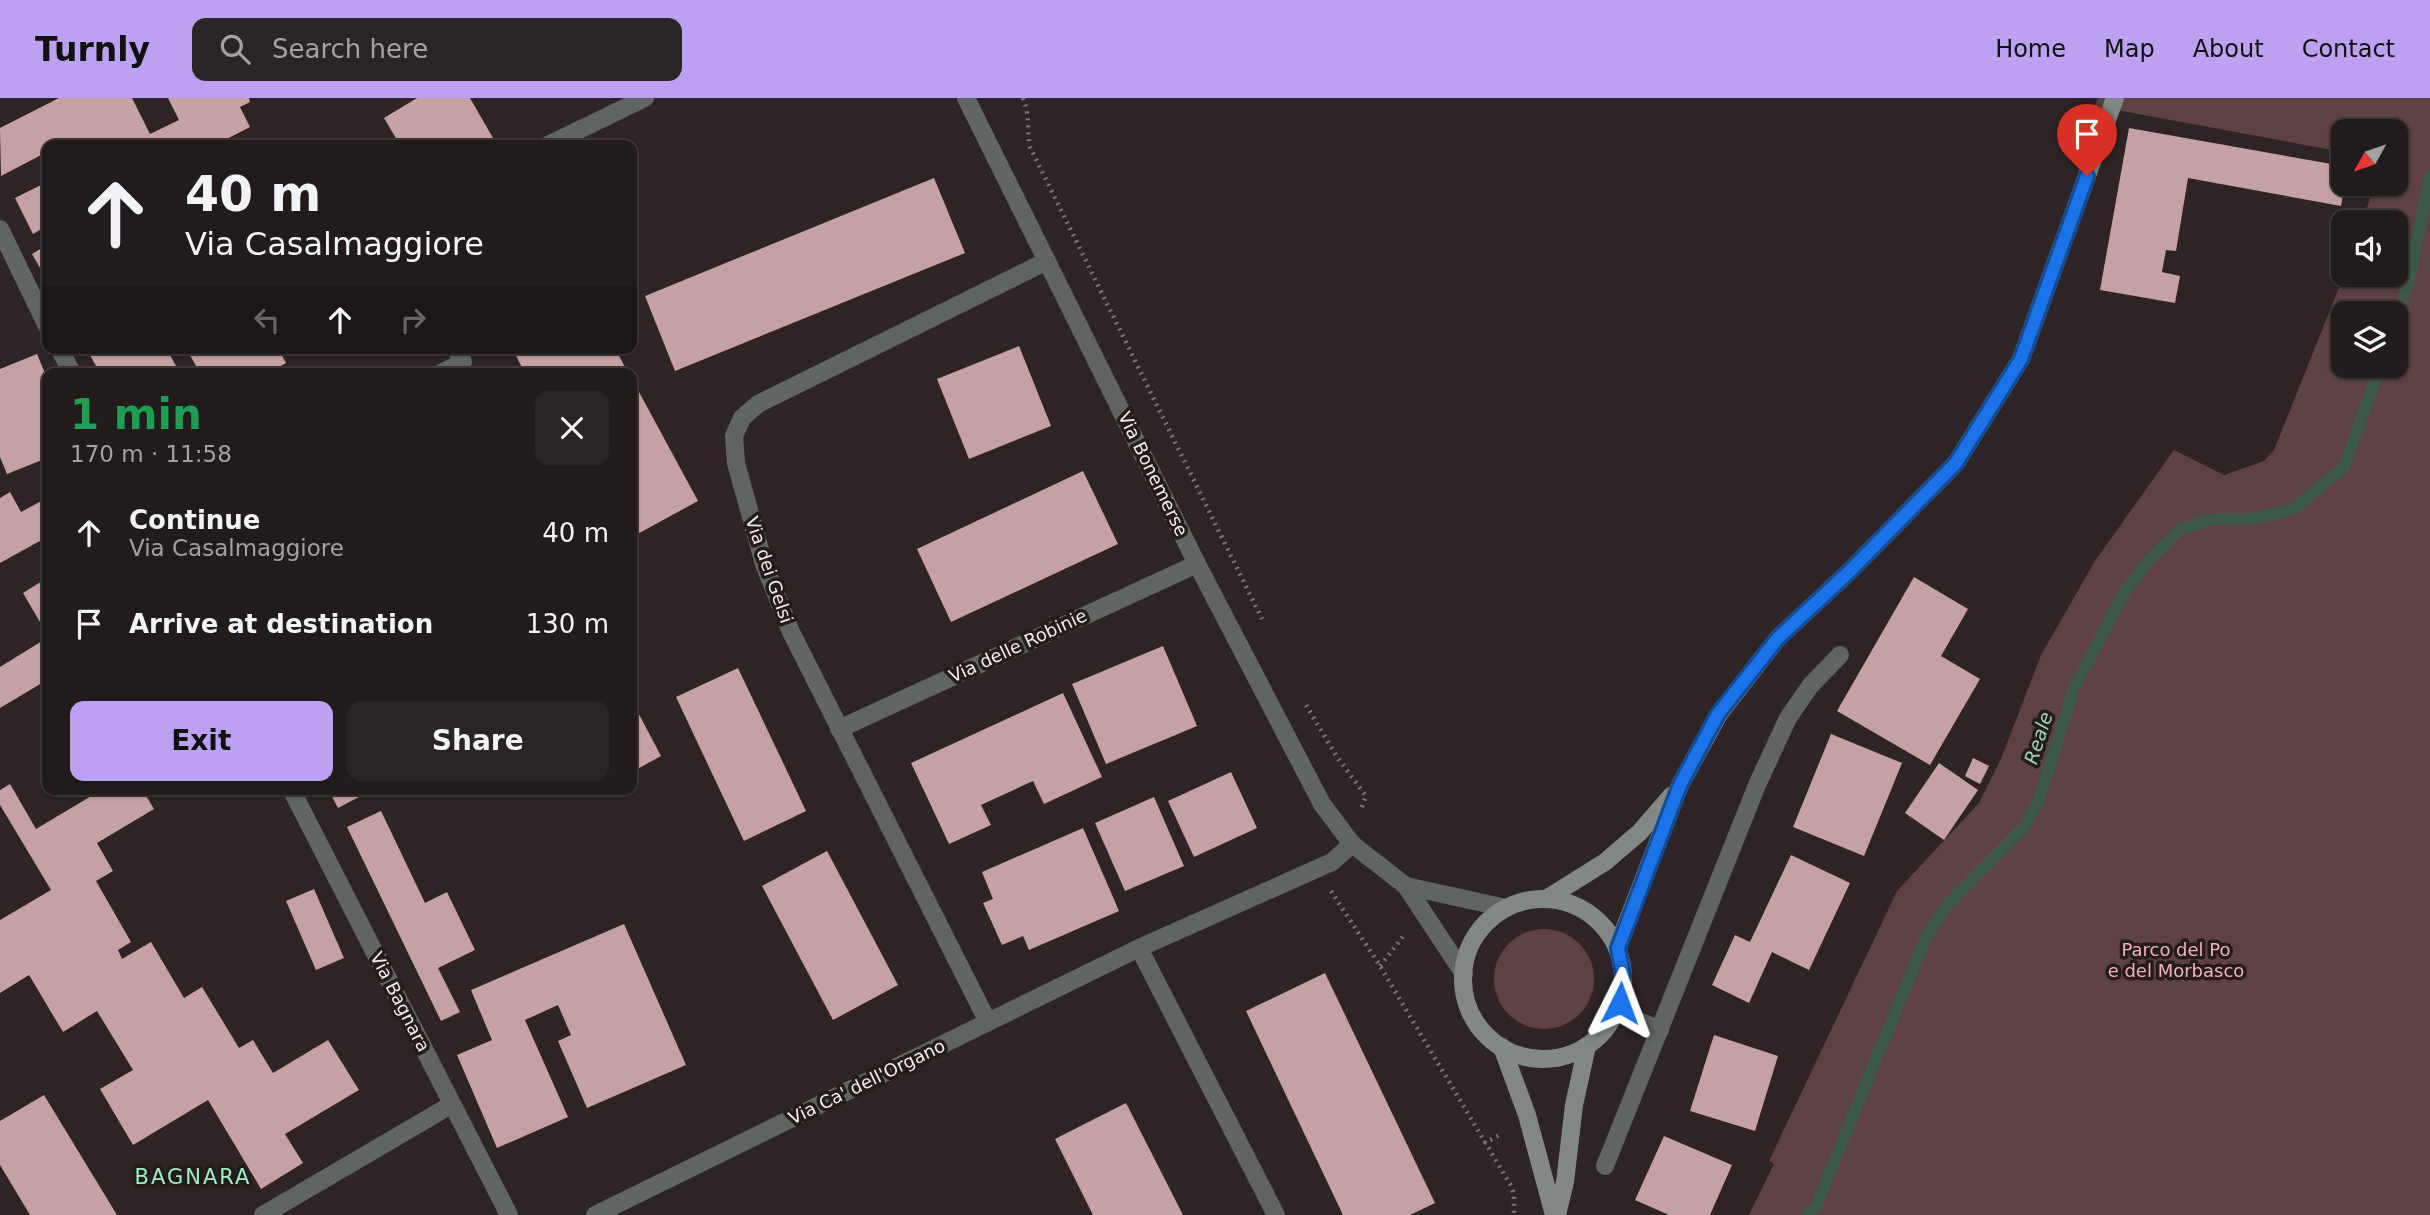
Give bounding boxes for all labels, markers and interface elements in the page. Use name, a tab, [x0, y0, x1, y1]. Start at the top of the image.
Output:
search box	[192, 18, 682, 81]
text: Turnly	[35, 30, 150, 69]
icon: search	[216, 30, 254, 68]
text: Search here	[272, 34, 428, 64]
text: Home	[1995, 35, 2066, 63]
text: Map	[2104, 35, 2155, 63]
text: About	[2193, 35, 2264, 63]
text: Contact	[2302, 35, 2395, 63]
pin	[2057, 104, 2117, 176]
icon: arrive	[2068, 115, 2106, 153]
north arrow	[2331, 119, 2408, 196]
map controls	[2331, 119, 2408, 378]
text: 40 m	[185, 166, 321, 223]
icon: ahead	[70, 168, 161, 259]
button: sound	[2331, 210, 2408, 287]
text: Via Casalmaggiore	[185, 225, 484, 263]
icon: left	[248, 301, 286, 339]
icon: ahead	[321, 301, 359, 339]
icon: right	[394, 301, 432, 339]
button: layers	[2331, 301, 2408, 378]
text: 1 min	[70, 390, 202, 439]
button: close	[535, 391, 609, 465]
street label: Via Bonemerse	[1114, 408, 1193, 539]
text: 170 m · 11:58	[70, 441, 232, 467]
text: Continue	[129, 505, 260, 535]
icon: ahead	[70, 514, 108, 552]
street label: Via dei Gelsi	[741, 514, 798, 626]
text: 40 m	[542, 518, 609, 548]
text: Via Casalmaggiore	[129, 535, 344, 561]
street label: Via delle Robinie	[946, 604, 1090, 687]
icon: arrive	[70, 605, 108, 643]
text: Arrive at destination	[129, 609, 433, 639]
text: 130 m	[526, 609, 609, 639]
button: Exit	[70, 701, 333, 781]
button: Share	[347, 701, 609, 781]
water label: Reale	[2019, 709, 2057, 767]
park label: Parco del Po e del Morbasco	[2108, 939, 2244, 981]
street label: Via Bagnara	[366, 948, 435, 1055]
position arrow	[1583, 966, 1657, 1040]
street label: Via Ca' dell'Organo	[785, 1035, 948, 1129]
district label: BAGNARA	[135, 1165, 251, 1189]

